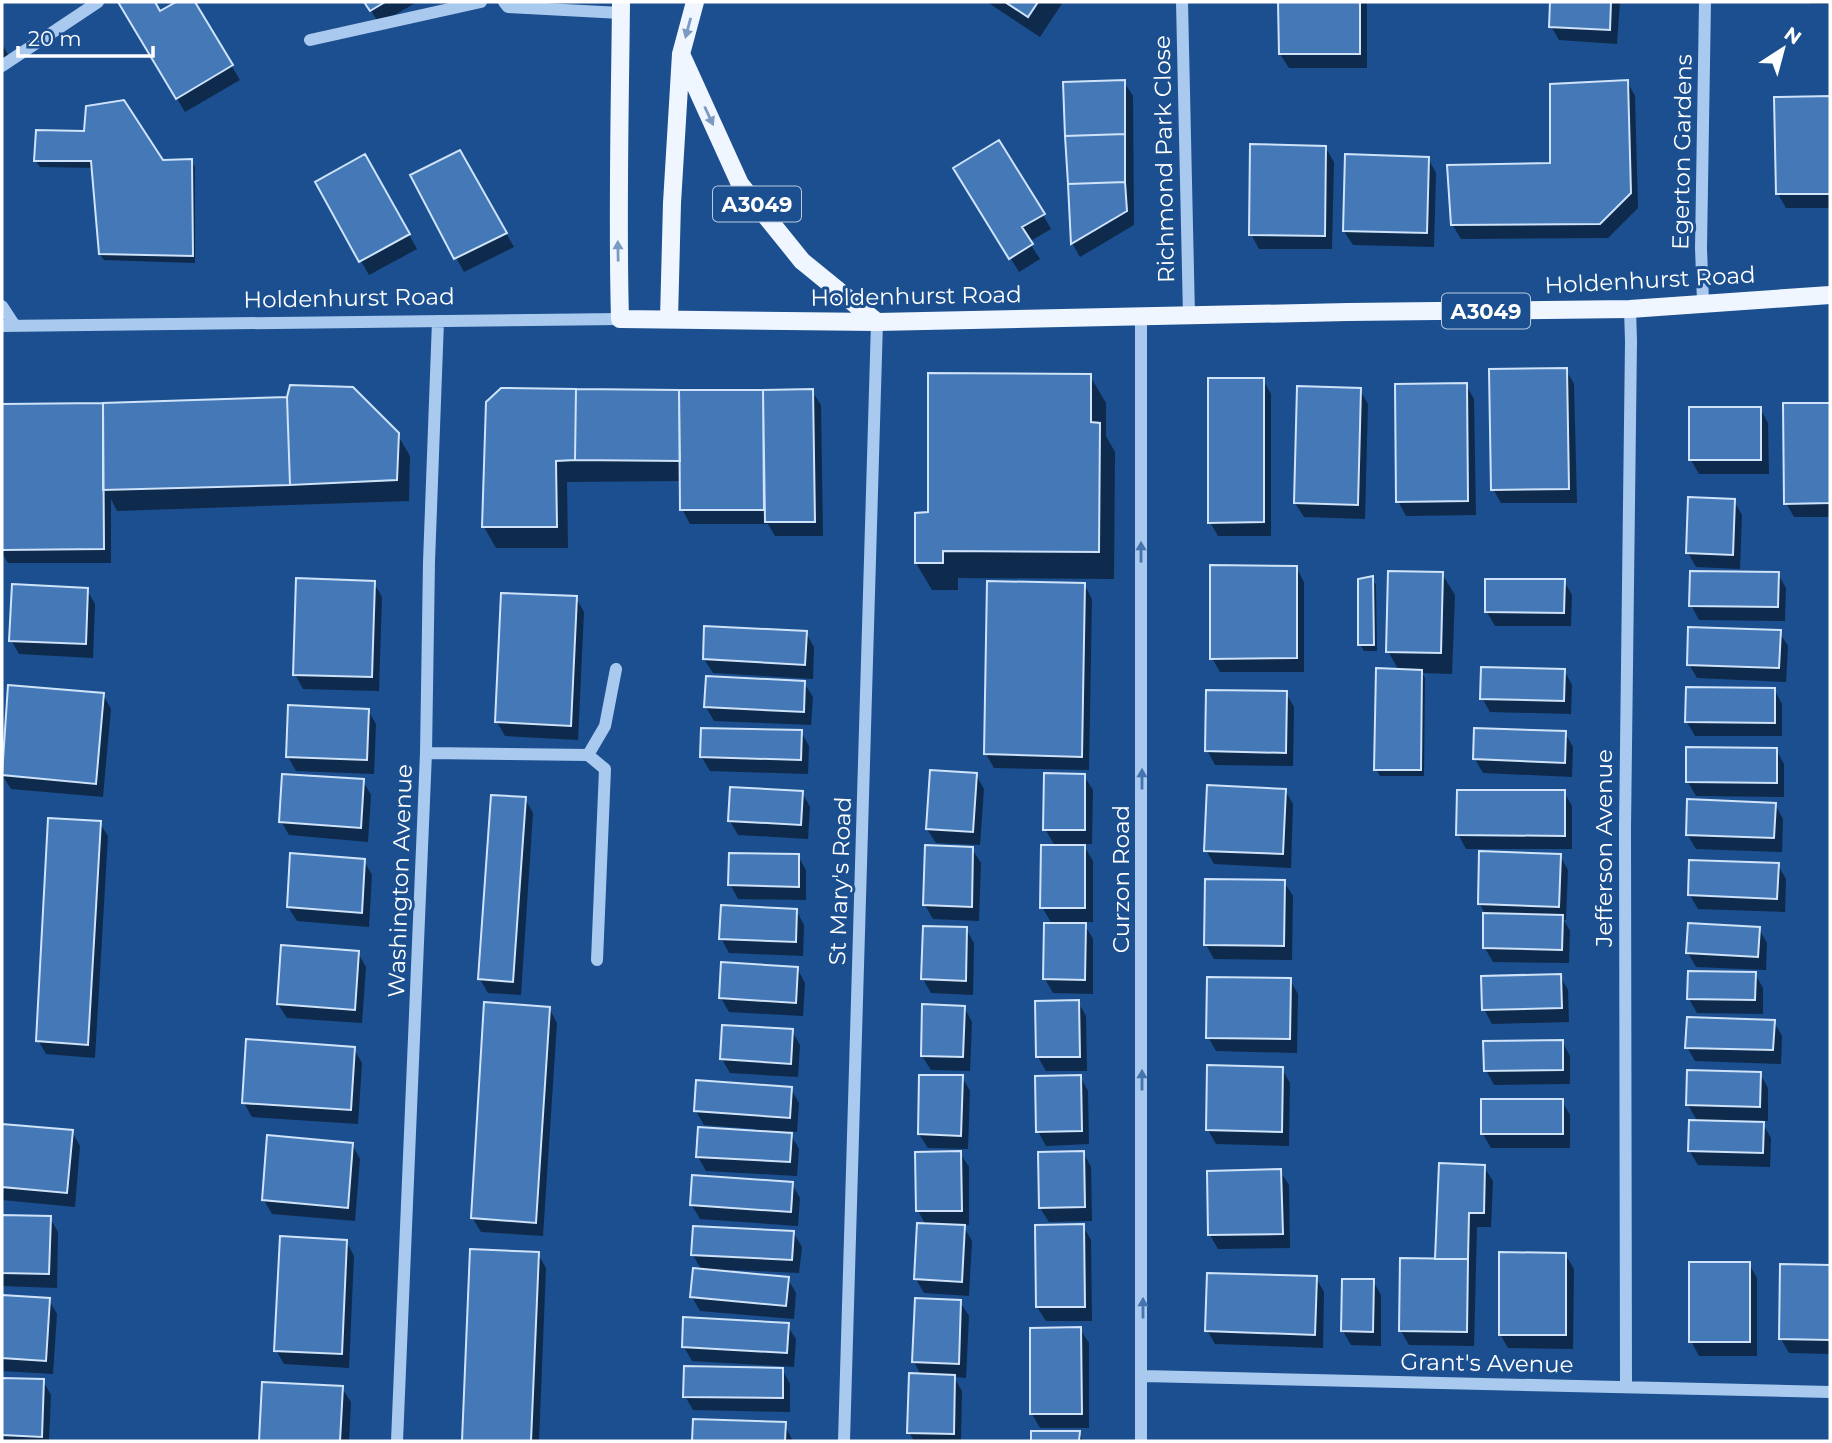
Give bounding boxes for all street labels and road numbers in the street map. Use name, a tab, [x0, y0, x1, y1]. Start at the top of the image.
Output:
street label: Richmond Park Close	[1148, 35, 1180, 283]
street label: Egerton Gardens	[1666, 54, 1698, 250]
road number: A3049	[713, 186, 801, 222]
street label: Holdenhurst Road	[1544, 260, 1756, 300]
street label: Holdenhurst Road	[810, 280, 1022, 312]
street label: Holdenhurst Road	[243, 282, 455, 314]
road number: A3049	[1442, 294, 1530, 328]
street label: Jefferson Avenue	[1590, 749, 1618, 948]
street label: Washington Avenue	[382, 764, 418, 998]
street label: St Mary's Road	[823, 796, 857, 966]
street label: Curzon Road	[1107, 805, 1135, 953]
street label: Grant's Avenue	[1400, 1347, 1574, 1379]

